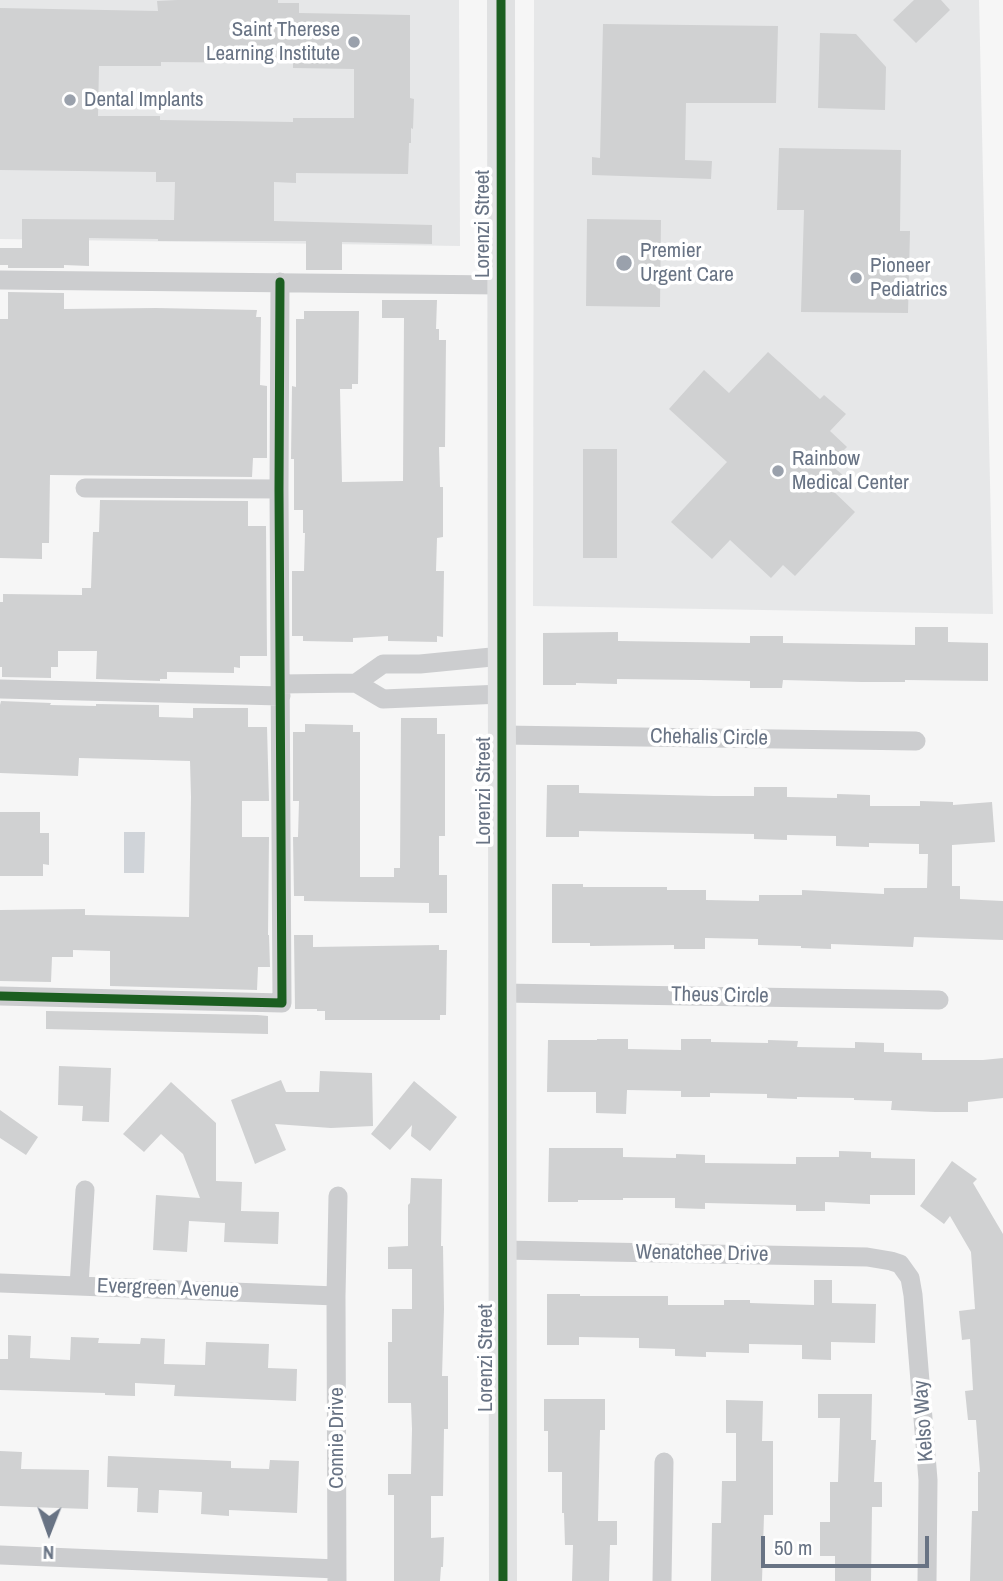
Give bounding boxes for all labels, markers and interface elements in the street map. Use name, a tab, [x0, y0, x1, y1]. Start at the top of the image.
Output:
place label: Saint Therese Learning Institute	[206, 17, 340, 67]
marker: Saint Therese Learning Institute	[346, 34, 362, 50]
place label: Dental Implants	[84, 87, 204, 113]
marker: Dental Implants	[62, 92, 78, 108]
street label: Lorenzi Street	[470, 170, 496, 278]
place label: Premier Urgent Care	[640, 238, 734, 288]
marker: Premier Urgent Care	[614, 253, 634, 273]
place label: Pioneer Pediatrics	[870, 253, 948, 303]
marker: Pioneer Pediatrics	[848, 270, 864, 286]
place label: Rainbow Medical Center	[792, 446, 909, 496]
marker: Rainbow Medical Center	[770, 463, 786, 479]
street label: Chehalis Circle	[650, 724, 768, 752]
street label: Lorenzi Street	[471, 737, 497, 845]
street label: Theus Circle	[671, 983, 769, 1009]
street label: Wenatchee Drive	[635, 1240, 769, 1268]
street label: Evergreen Avenue	[96, 1274, 240, 1304]
street label: Lorenzi Street	[473, 1304, 499, 1412]
street label: Kelso Way	[909, 1379, 939, 1463]
street label: Connie Drive	[324, 1387, 350, 1489]
north arrow	[14, 1497, 84, 1567]
scale bar	[765, 1522, 933, 1566]
text: 50 m	[774, 1533, 812, 1562]
text: N	[43, 1540, 54, 1566]

